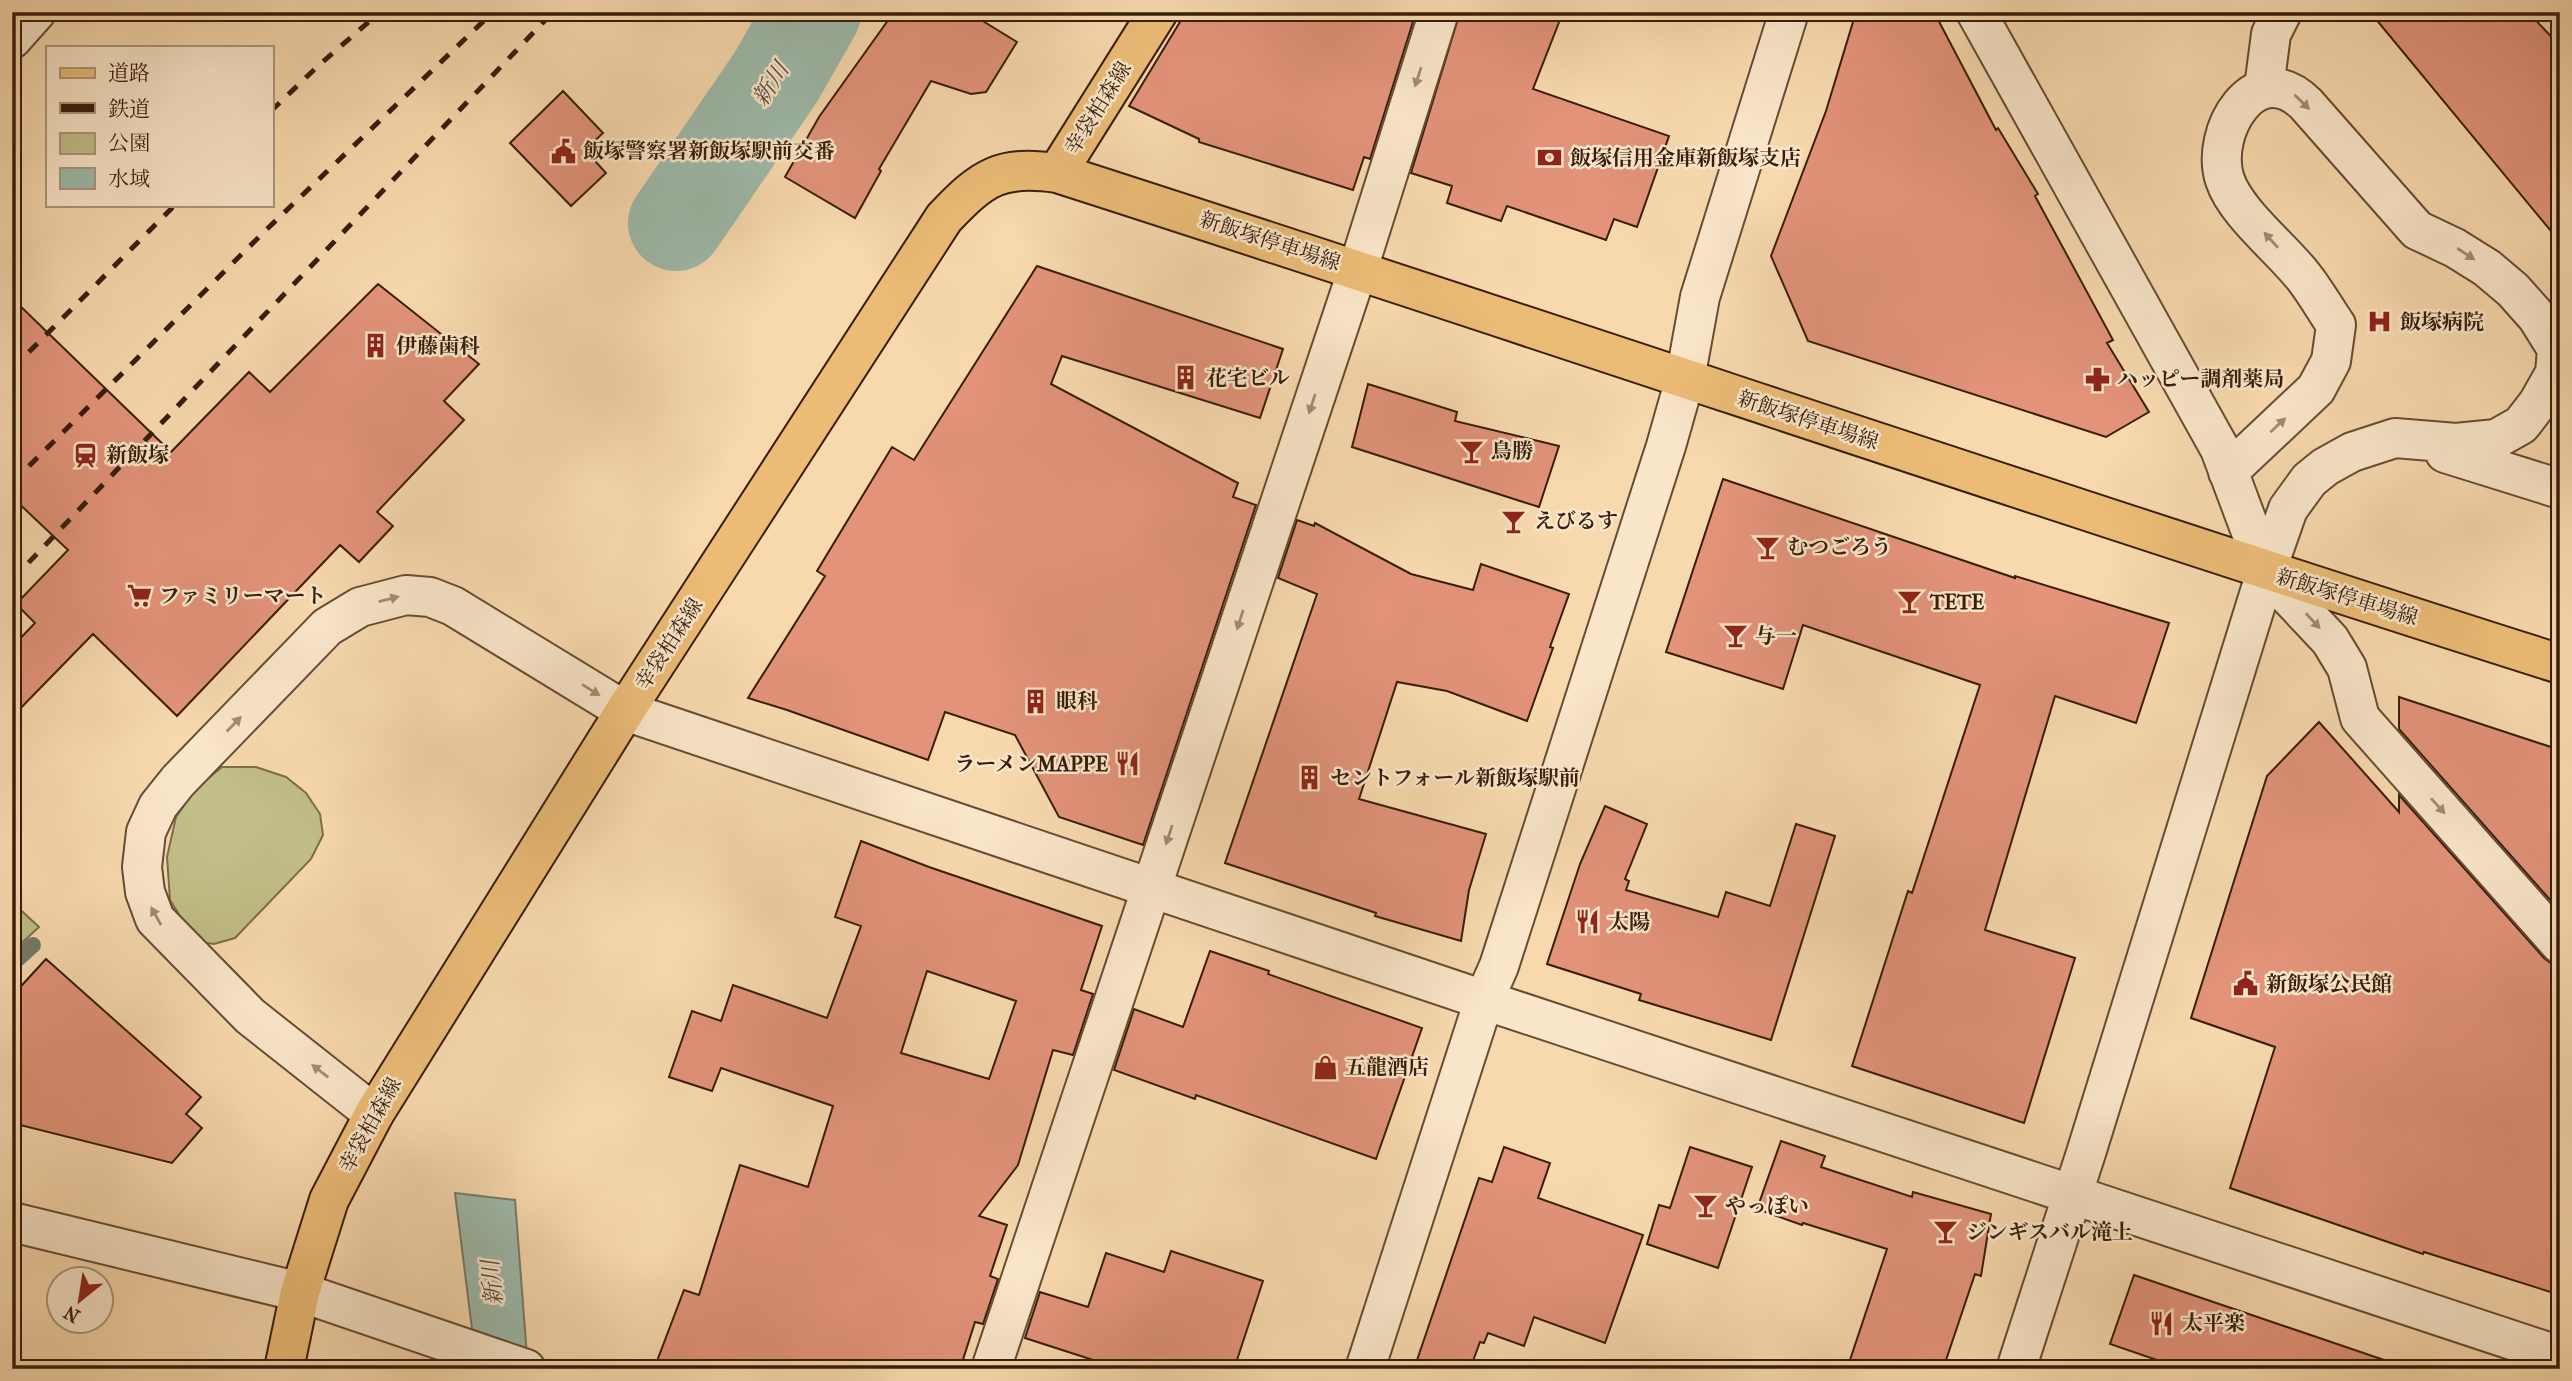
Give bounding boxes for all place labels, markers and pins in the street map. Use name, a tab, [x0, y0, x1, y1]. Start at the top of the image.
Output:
public building icon: 飯塚警察署新飯塚駅前交番	[549, 137, 577, 165]
place label: 飯塚警察署新飯塚駅前交番	[583, 139, 835, 163]
bank icon: 飯塚信用金庫新飯塚支店	[1536, 144, 1564, 172]
place label: 飯塚信用金庫新飯塚支店	[1570, 146, 1801, 170]
hospital icon: 飯塚病院	[2366, 308, 2394, 336]
place label: 飯塚病院	[2400, 310, 2484, 334]
building icon: 伊藤歯科	[362, 332, 390, 360]
place label: 伊藤歯科	[396, 334, 480, 358]
building icon: 花宅ビル	[1172, 364, 1200, 392]
pharmacy icon: ハッピー調剤薬局	[2083, 365, 2111, 393]
place label: 花宅ビル	[1206, 366, 1290, 390]
place label: ハッピー調剤薬局	[2117, 367, 2284, 391]
bar icon: 鳥勝	[1457, 437, 1485, 465]
place label: 鳥勝	[1491, 439, 1533, 463]
station icon: 新飯塚	[72, 441, 100, 469]
place label: 新飯塚	[106, 443, 169, 467]
bar icon: えびるす	[1500, 507, 1528, 535]
place label: えびるす	[1534, 509, 1618, 533]
bar icon: むつごろう	[1753, 533, 1781, 561]
place label: むつごろう	[1787, 535, 1892, 559]
supermarket icon: ファミリーマート	[125, 582, 153, 610]
place label: ファミリーマート	[159, 584, 327, 608]
bar icon: TETE	[1896, 588, 1924, 616]
place label: TETE	[1929, 590, 1984, 614]
bar icon: 与一	[1721, 622, 1749, 650]
place label: 与一	[1755, 624, 1797, 648]
building icon: 眼科	[1022, 687, 1050, 715]
place label: 眼科	[1056, 689, 1098, 713]
restaurant icon: ラーメンMAPPE	[1114, 750, 1142, 778]
place label: ラーメンMAPPE	[954, 752, 1108, 776]
building icon: セントフォール新飯塚駅前	[1296, 764, 1324, 792]
place label: セントフォール新飯塚駅前	[1330, 766, 1580, 790]
restaurant icon: 太陽	[1574, 908, 1602, 936]
place label: 太陽	[1608, 910, 1650, 934]
public building icon: 新飯塚公民館	[2232, 970, 2260, 998]
place label: 新飯塚公民館	[2266, 972, 2392, 996]
shop icon: 五龍酒店	[1311, 1053, 1339, 1081]
place label: 五龍酒店	[1345, 1055, 1429, 1079]
bar icon: やっぽい	[1691, 1192, 1719, 1220]
place label: やっぽい	[1725, 1194, 1809, 1218]
bar icon: ジンギスバル滝上	[1932, 1218, 1960, 1246]
place label: ジンギスバル滝上	[1966, 1220, 2133, 1244]
restaurant icon: 太平楽	[2148, 1309, 2176, 1337]
place label: 太平楽	[2182, 1311, 2245, 1335]

